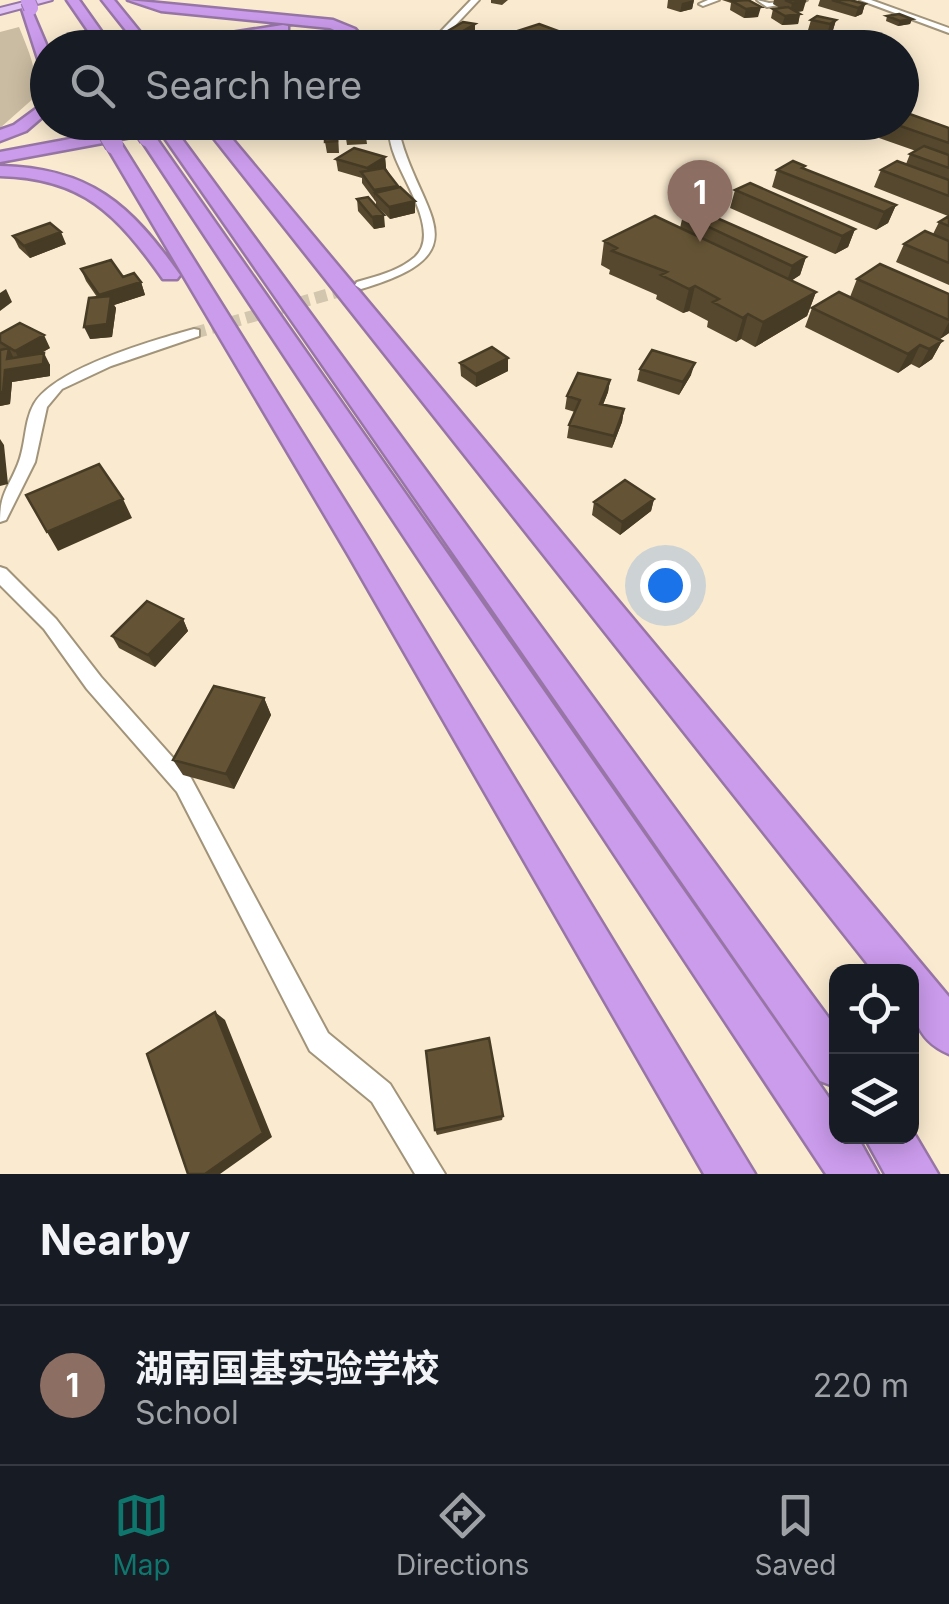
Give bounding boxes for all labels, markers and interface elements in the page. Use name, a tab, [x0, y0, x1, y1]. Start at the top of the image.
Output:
search box	[30, 30, 919, 140]
icon: search	[65, 58, 120, 113]
text: Search here	[145, 62, 362, 108]
pin: 1	[668, 160, 732, 242]
your location	[640, 560, 691, 611]
map controls	[829, 964, 919, 1144]
button: locate	[829, 964, 919, 1054]
button: layers	[829, 1054, 919, 1144]
text: Nearby	[40, 1214, 191, 1265]
text: 湖南国基实验学校	[135, 1345, 439, 1391]
text: 1	[66, 1366, 79, 1405]
text: 220 m	[813, 1366, 909, 1405]
text: School	[135, 1393, 239, 1432]
tab: Map	[113, 1488, 171, 1582]
tab: Directions	[396, 1488, 529, 1582]
tab: Saved	[754, 1488, 836, 1582]

